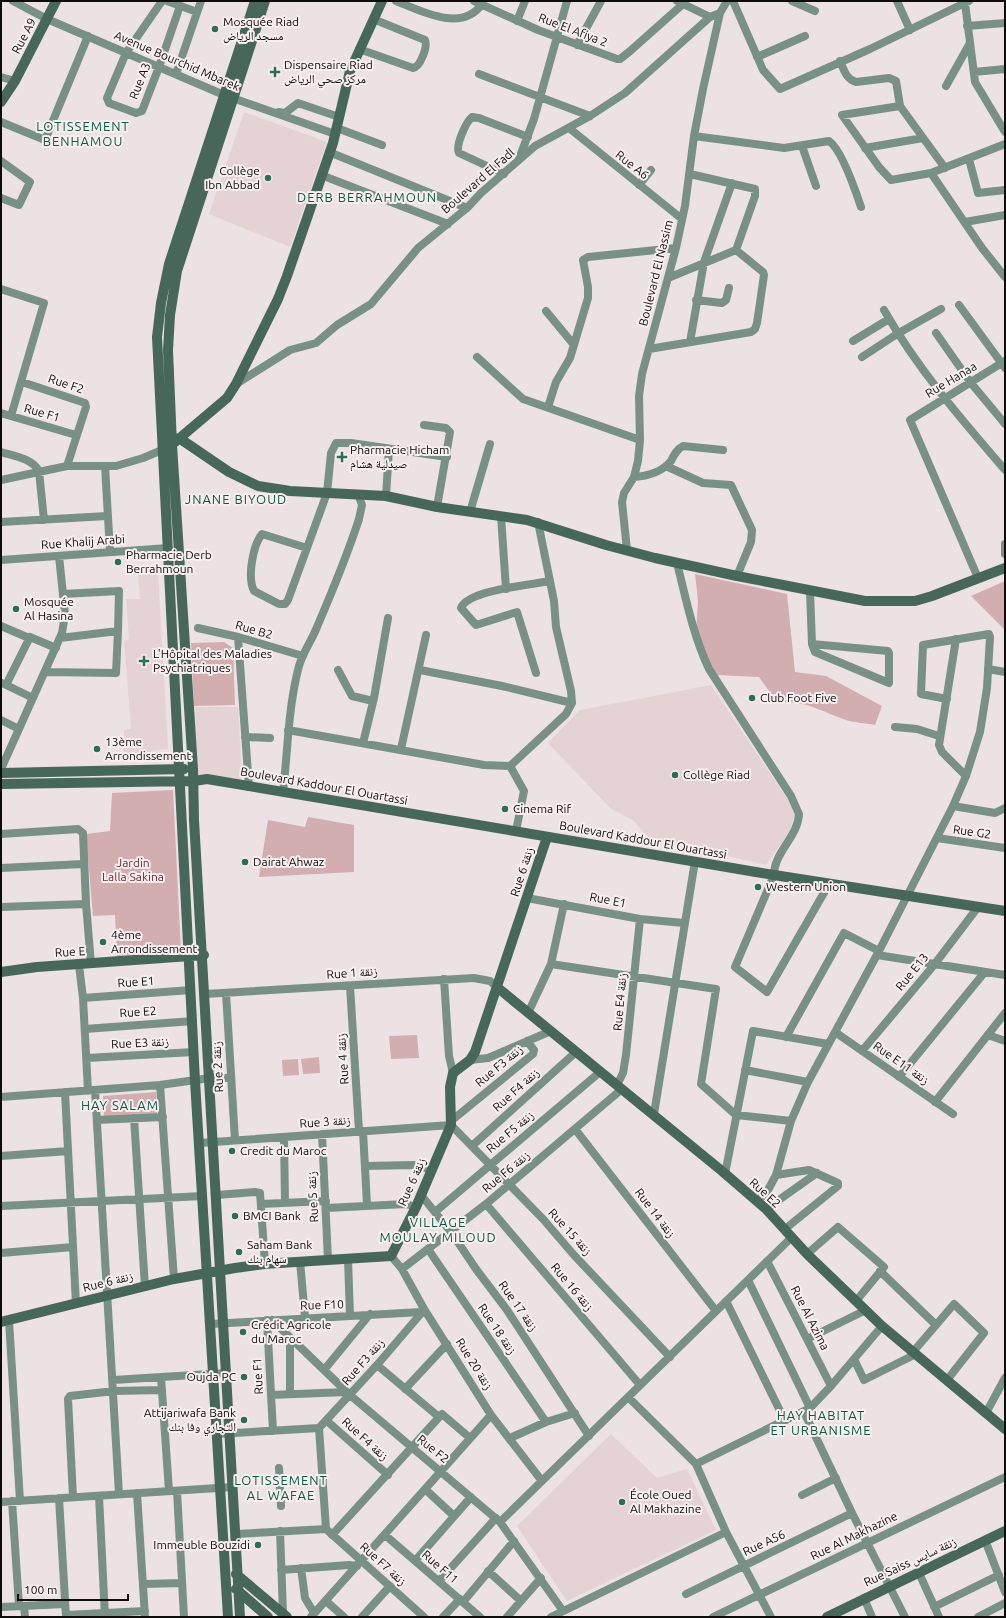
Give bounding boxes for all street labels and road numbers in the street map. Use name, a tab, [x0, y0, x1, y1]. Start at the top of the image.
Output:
street label: Rue El Afiya 2	[537, 10, 610, 49]
street label: Rue A9	[9, 16, 38, 56]
street label: Avenue Bourchid Mbarek	[112, 28, 242, 93]
street label: Rue A3	[127, 61, 152, 101]
street label: Boulevard El Fadl	[439, 145, 517, 216]
street label: Rue A6	[613, 148, 652, 182]
street label: Boulevard El Nassim	[636, 219, 675, 327]
street label: Rue Hanaa	[923, 359, 979, 400]
street label: Rue F2	[47, 371, 86, 396]
street label: Rue F1	[23, 401, 62, 424]
street label: Rue Khalij Arabi	[41, 532, 125, 551]
street label: Rue B2	[234, 618, 274, 641]
street label: Boulevard Kaddour El Ouartassi	[239, 764, 409, 807]
street label: Boulevard Kaddour El Ouartassi	[558, 818, 728, 861]
street label: Rue G2	[952, 822, 992, 841]
street label: Rue 6 زنقة	[507, 845, 536, 898]
street label: Rue E1	[589, 890, 628, 909]
street label: Rue E	[54, 944, 86, 959]
street label: Rue E13	[893, 951, 930, 993]
street label: Rue 1 زنقة	[326, 964, 378, 981]
street label: Rue E4 زنقة	[611, 972, 629, 1031]
street label: Rue E1	[117, 974, 155, 989]
street label: Rue E2	[119, 1004, 157, 1019]
street label: Rue 4 زنقة	[334, 1033, 351, 1085]
street label: Rue E3 زنقة	[111, 1034, 170, 1051]
street label: Rue E11 زنقة	[871, 1039, 932, 1087]
street label: Rue 2 زنقة	[210, 1041, 225, 1093]
street label: Rue F3 زنقة	[472, 1042, 525, 1089]
street label: Rue F4 زنقة	[490, 1065, 542, 1114]
street label: Rue F5 زنقة	[483, 1108, 536, 1155]
street label: Rue 3 زنقة	[299, 1113, 351, 1130]
street label: Rue F6 زنقة	[479, 1148, 532, 1195]
street label: Rue 6 زنقة	[395, 1155, 428, 1208]
street label: Rue 5 زنقة	[305, 1171, 320, 1223]
street label: Rue E2	[747, 1175, 784, 1210]
street label: Rue 14 زنقة	[633, 1186, 678, 1240]
street label: Rue 15 زنقة	[546, 1206, 595, 1258]
street label: Rue 16 زنقة	[549, 1260, 596, 1313]
street label: Rue 6 زنقة	[81, 1269, 135, 1294]
street label: Rue 17 زنقة	[496, 1278, 541, 1333]
street label: Rue Al Azima	[789, 1283, 832, 1352]
street label: Rue F10	[300, 1297, 344, 1312]
street label: Rue 18 زنقة	[476, 1301, 519, 1357]
street label: Rue F3 زنقة	[339, 1335, 387, 1388]
street label: Rue 20 زنقة	[454, 1336, 495, 1392]
street label: Rue F1	[250, 1357, 265, 1395]
street label: Rue F4 زنقة	[340, 1415, 391, 1463]
street label: Rue F2	[415, 1432, 452, 1465]
street label: Rue Al Makhazine	[808, 1509, 899, 1562]
street label: Rue A56	[741, 1527, 787, 1558]
street label: Rue Saiss زنقة سايس	[862, 1534, 959, 1590]
street label: Rue F7 زنقة	[358, 1540, 409, 1588]
street label: Rue F11	[420, 1547, 461, 1586]

